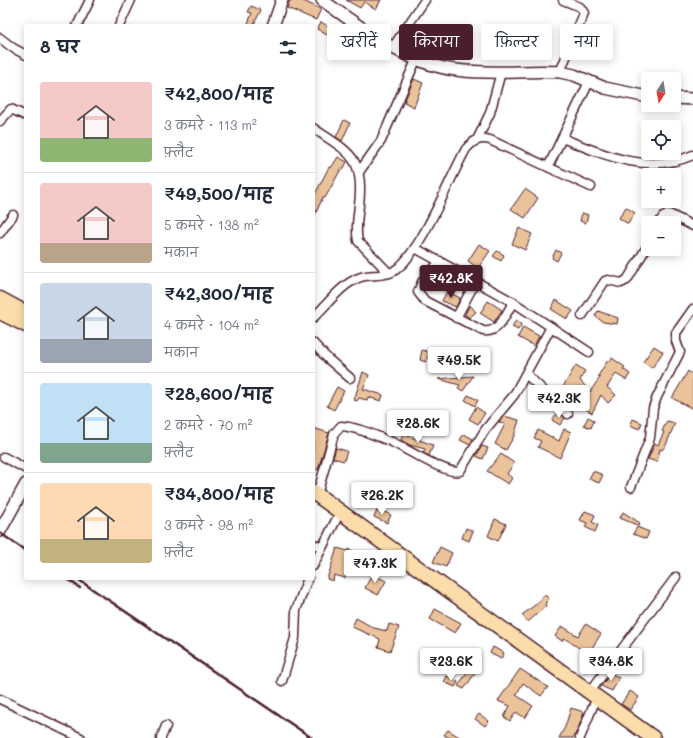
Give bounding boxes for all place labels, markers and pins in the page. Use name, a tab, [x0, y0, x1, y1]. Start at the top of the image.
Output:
pin: ₹42.8K	[418, 265, 484, 299]
pin: ₹49.5K	[426, 347, 492, 381]
pin: ₹42.3K	[526, 385, 592, 419]
pin: ₹28.6K	[385, 410, 451, 444]
pin: ₹26.2K	[349, 482, 415, 516]
pin: ₹47.3K	[342, 550, 408, 584]
pin: ₹23.6K	[418, 648, 484, 682]
pin: ₹34.8K	[578, 648, 644, 682]

